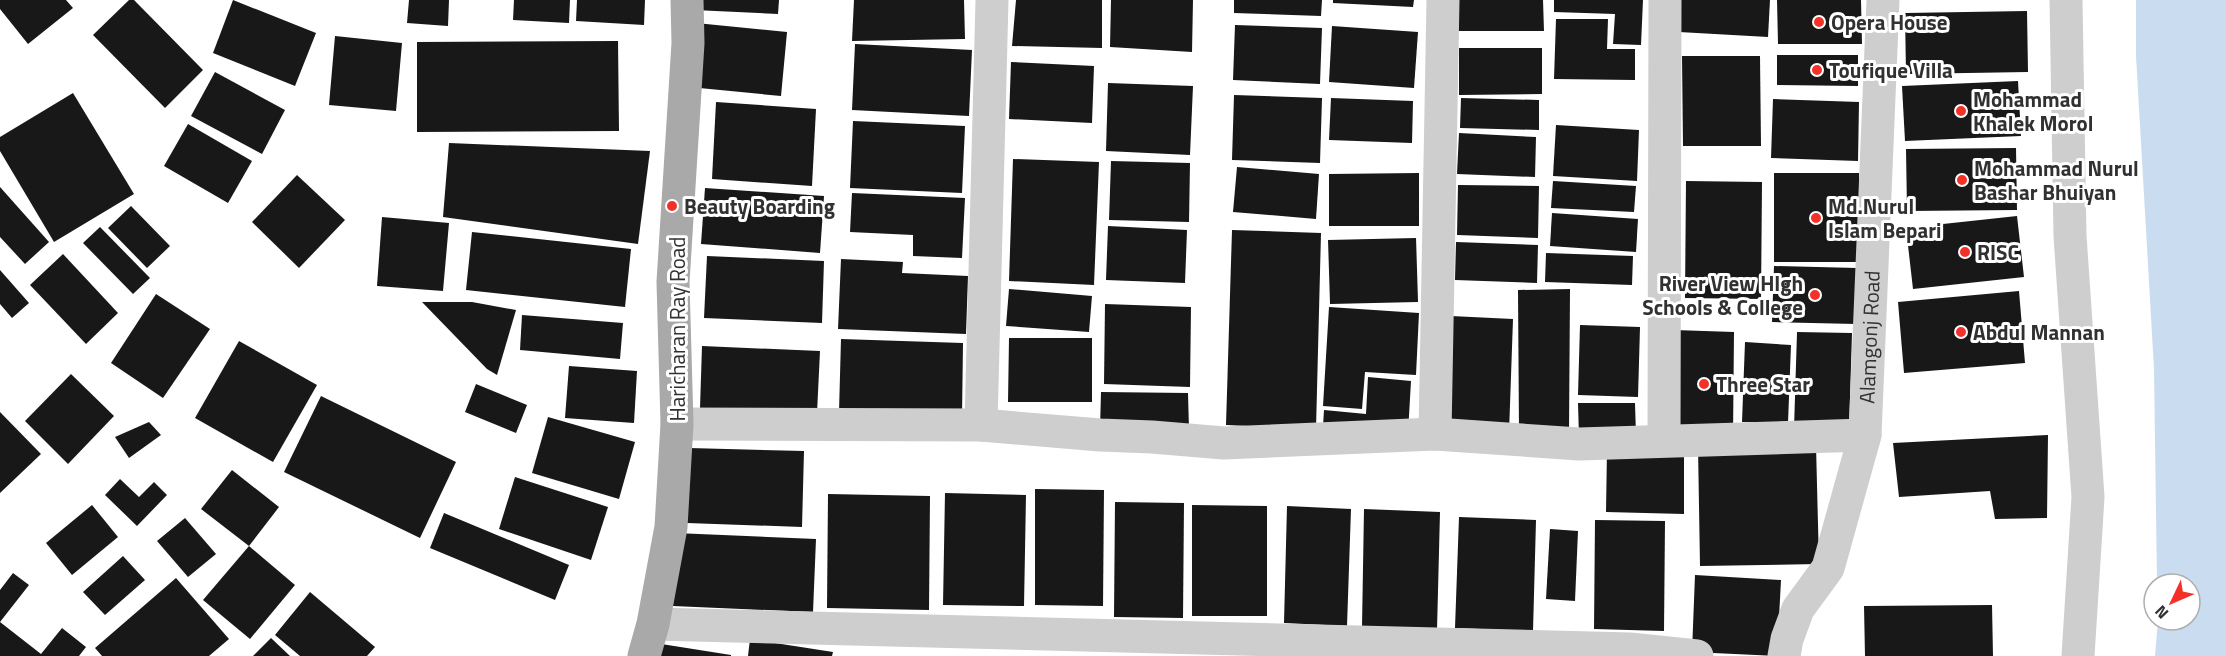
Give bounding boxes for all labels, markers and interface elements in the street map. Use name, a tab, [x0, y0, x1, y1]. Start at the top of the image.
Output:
place label: Opera House	[1831, 6, 1948, 38]
marker: Opera House	[1812, 15, 1826, 29]
place label: Toufique Villa	[1829, 54, 1953, 86]
marker: Toufique Villa	[1810, 63, 1824, 77]
place label: Mohammad Khalek Morol	[1973, 83, 2093, 139]
marker: Mohammad Khalek Morol	[1954, 104, 1968, 118]
place label: Mohammad Nurul Bashar Bhuiyan	[1974, 152, 2139, 208]
marker: Mohammad Nurul Bashar Bhuiyan	[1955, 173, 1969, 187]
place label: Beauty Boarding	[684, 190, 835, 222]
place label: Md.Nurul Islam Bepari	[1828, 190, 1941, 246]
marker: Beauty Boarding	[665, 199, 679, 213]
marker: Md.Nurul Islam Bepari	[1809, 211, 1823, 225]
place label: RISC	[1977, 236, 2019, 268]
street label: Haricharan Ray Road	[661, 237, 693, 421]
marker: RISC	[1958, 245, 1972, 259]
place label: River View HIgh Schools & College	[1642, 267, 1803, 323]
street label: Alamgonj Road	[1850, 270, 1888, 404]
marker: River View HIgh Schools & College	[1808, 288, 1822, 302]
place label: Abdul Mannan	[1973, 316, 2105, 348]
marker: Abdul Mannan	[1954, 325, 1968, 339]
place label: Three Star	[1716, 368, 1810, 400]
marker: Three Star	[1697, 377, 1711, 391]
north arrow	[2142, 572, 2202, 632]
text: N	[2149, 600, 2174, 625]

